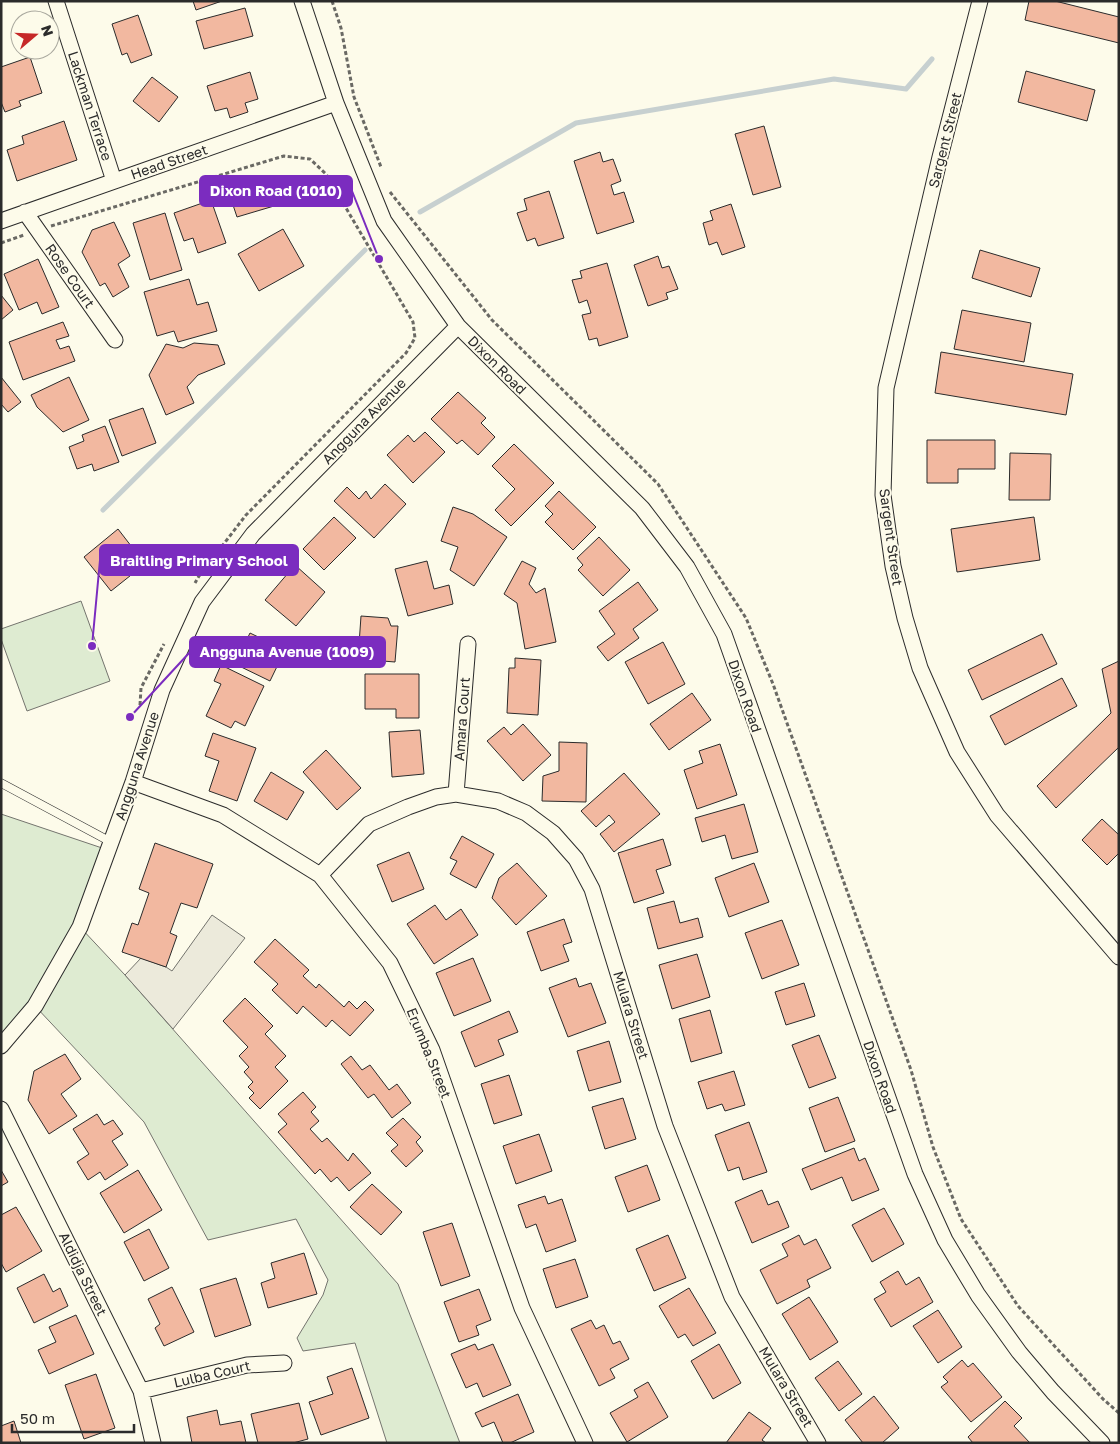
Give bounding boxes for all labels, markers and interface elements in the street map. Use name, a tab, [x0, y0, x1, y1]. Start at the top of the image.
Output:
north arrow	[10, 10, 60, 60]
text: N	[38, 23, 58, 38]
street label: Lackman Terrace	[65, 49, 116, 163]
street label: Sargent Street	[924, 90, 965, 189]
street label: Head Street	[128, 140, 210, 183]
callout: Dixon Road (1010)	[200, 176, 352, 206]
text: Dixon Road (1010)	[210, 181, 342, 199]
street label: Rose Court	[42, 240, 99, 311]
street label: Dixon Road	[465, 332, 530, 397]
street label: Angguna Avenue	[318, 374, 409, 467]
street label: Sargent Street	[876, 487, 907, 587]
callout: Braitling Primary School	[100, 545, 298, 575]
text: Braitling Primary School	[110, 551, 288, 569]
callout: Angguna Avenue (1009)	[190, 637, 385, 667]
text: Angguna Avenue (1009)	[200, 642, 374, 660]
street label: Dixon Road	[725, 657, 766, 734]
street label: Amara Court	[450, 676, 473, 762]
street label: Angguna Avenue	[111, 709, 162, 822]
street label: Mulara Street	[610, 969, 653, 1061]
street label: Erumba Street	[404, 1005, 455, 1101]
street label: Dixon Road	[860, 1038, 901, 1115]
street label: Aldidja Street	[56, 1229, 111, 1318]
street label: Mulara Street	[756, 1343, 817, 1430]
street label: Lulba Court	[172, 1356, 252, 1391]
scale bar	[12, 1402, 135, 1434]
text: 50 m	[20, 1409, 55, 1427]

